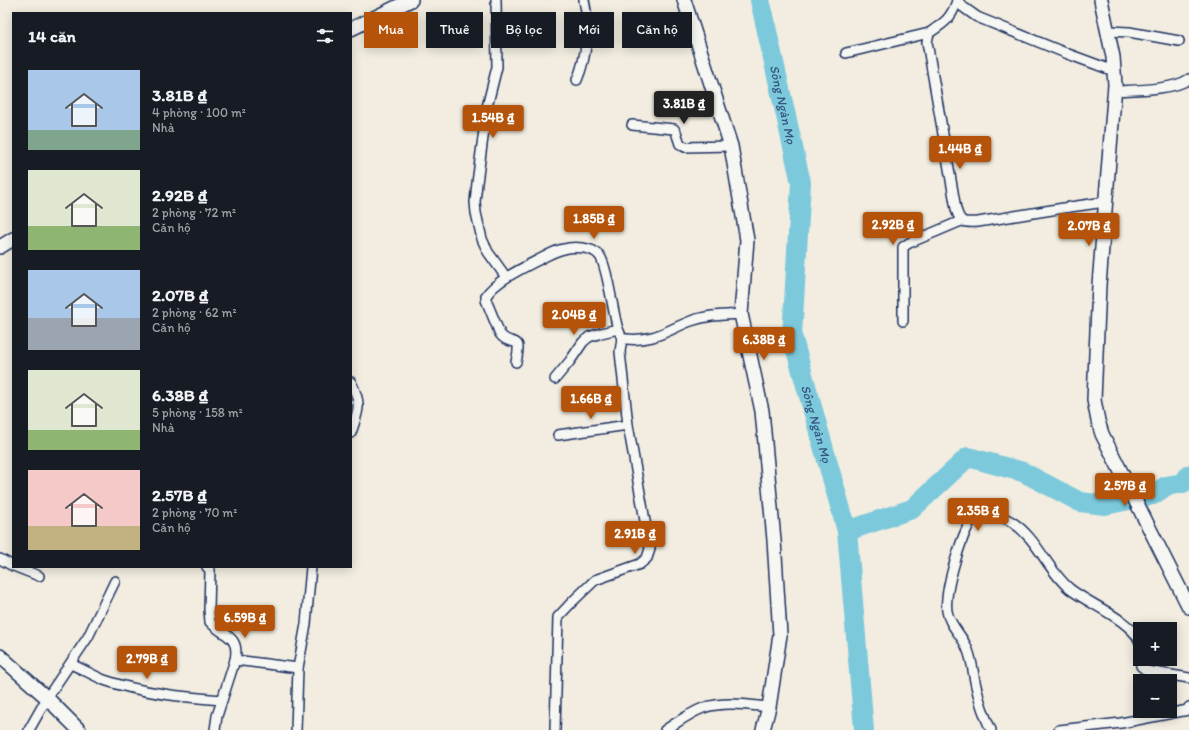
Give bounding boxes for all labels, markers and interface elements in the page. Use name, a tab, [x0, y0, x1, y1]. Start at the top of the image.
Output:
chip: Mua	[364, 12, 418, 48]
chip: Thuê	[426, 12, 483, 48]
chip: Bộ lọc	[491, 12, 556, 48]
chip: Mới	[564, 12, 614, 48]
chip: Căn hộ	[622, 12, 692, 48]
icon: filters	[314, 25, 336, 47]
text: 14 căn	[28, 26, 76, 46]
water label: Sông Ngàn Mọ	[767, 64, 800, 146]
text: 3.81B ₫	[152, 85, 207, 105]
icon: home	[60, 86, 108, 134]
pin: 3.81B ₫	[647, 91, 721, 125]
text: 3.81B ₫	[663, 96, 705, 111]
text: 4 phòng · 100 m²	[152, 105, 246, 120]
pin: 1.54B ₫	[456, 105, 530, 139]
text: 1.54B ₫	[472, 110, 514, 125]
text: Nhà	[152, 120, 175, 135]
pin: 1.44B ₫	[923, 136, 997, 170]
text: 1.44B ₫	[938, 141, 982, 156]
text: 2.92B ₫	[152, 185, 207, 205]
icon: home	[60, 186, 108, 234]
text: 2 phòng · 72 m²	[152, 205, 236, 220]
pin: 1.85B ₫	[557, 206, 631, 240]
text: 1.85B ₫	[573, 211, 615, 226]
pin: 2.92B ₫	[856, 212, 930, 246]
pin: 2.07B ₫	[1052, 213, 1126, 247]
text: 2.92B ₫	[872, 217, 914, 232]
text: 2.07B ₫	[1067, 218, 1111, 233]
text: Căn hộ	[152, 220, 191, 235]
text: 2.07B ₫	[152, 285, 208, 305]
icon: home	[60, 286, 108, 334]
pin: 2.04B ₫	[537, 302, 611, 336]
text: 2 phòng · 62 m²	[152, 305, 237, 320]
text: 2.04B ₫	[552, 307, 596, 322]
text: Căn hộ	[152, 320, 191, 335]
pin: 6.38B ₫	[727, 327, 801, 361]
text: 6.38B ₫	[743, 332, 785, 347]
water label: Sông Ngàn Mọ	[799, 383, 835, 465]
text: 6.38B ₫	[152, 385, 208, 405]
icon: home	[60, 386, 108, 434]
pin: 1.66B ₫	[554, 386, 628, 420]
text: 1.66B ₫	[570, 391, 612, 406]
text: 5 phòng · 158 m²	[152, 405, 243, 420]
text: Nhà	[152, 420, 175, 435]
pin: 2.57B ₫	[1088, 473, 1162, 507]
text: 2.57B ₫	[1104, 478, 1146, 493]
text: 2.57B ₫	[152, 485, 207, 505]
icon: home	[60, 486, 108, 534]
pin: 2.35B ₫	[941, 498, 1015, 532]
text: 2.35B ₫	[957, 503, 999, 518]
text: 2 phòng · 70 m²	[152, 505, 237, 520]
text: Căn hộ	[152, 520, 191, 535]
pin: 2.91B ₫	[598, 521, 672, 555]
text: 2.91B ₫	[614, 526, 656, 541]
pin: 6.59B ₫	[208, 605, 282, 639]
text: 6.59B ₫	[224, 610, 266, 625]
map controls	[1133, 622, 1177, 718]
button: +	[1133, 622, 1177, 666]
pin: 2.79B ₫	[110, 646, 184, 680]
text: 2.79B ₫	[126, 651, 168, 666]
button: −	[1133, 674, 1177, 718]

